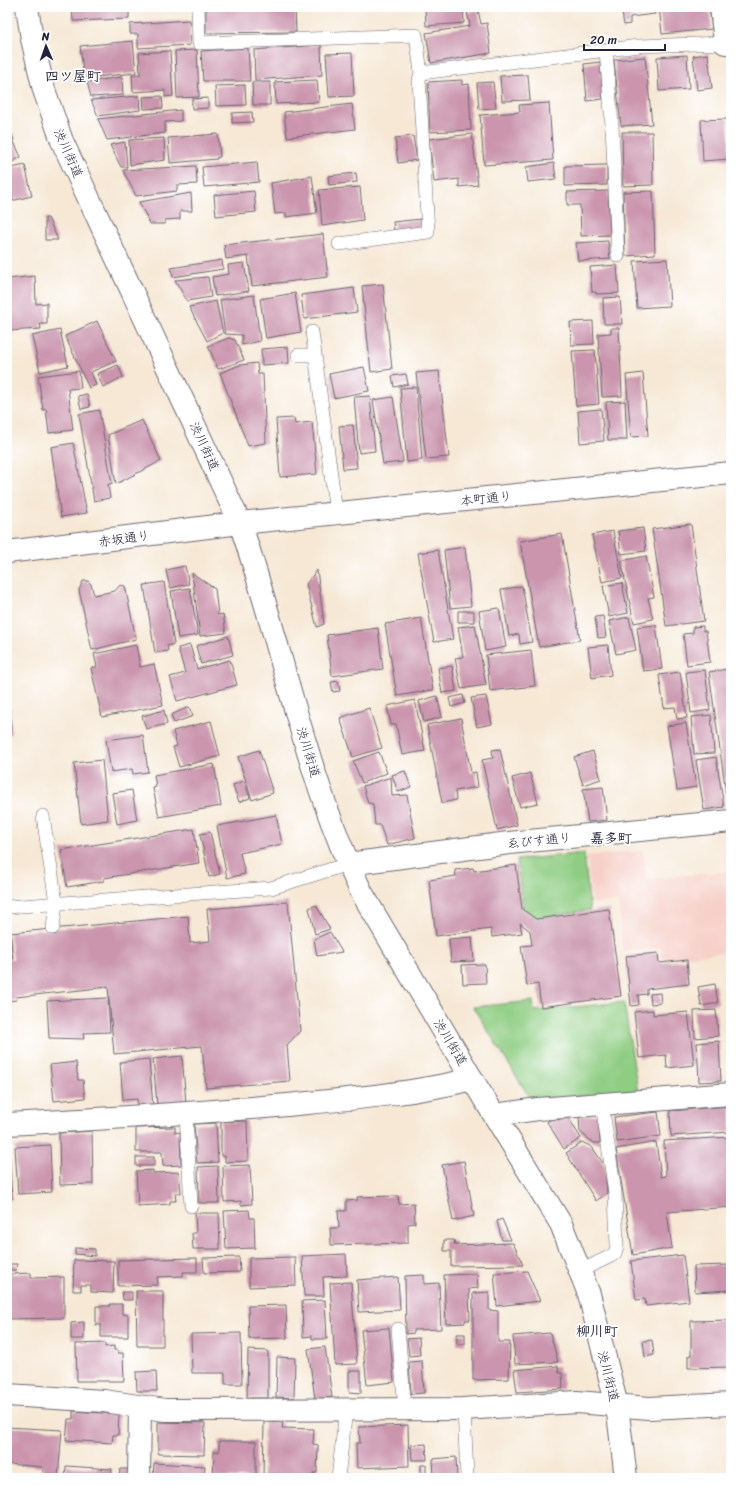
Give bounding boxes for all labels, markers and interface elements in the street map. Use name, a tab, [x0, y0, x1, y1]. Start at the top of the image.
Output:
north arrow	[26, 26, 66, 66]
scale bar	[584, 26, 665, 52]
text: N	[41, 27, 50, 46]
text: 20 m	[590, 29, 617, 51]
district label: 四ツ屋町	[45, 64, 101, 89]
street label: 渋川街道	[47, 125, 90, 182]
street label: 渋川街道	[183, 418, 226, 475]
street label: 本町通り	[459, 484, 513, 513]
street label: 赤坂通り	[97, 523, 151, 554]
street label: 渋川街道	[290, 724, 327, 780]
street label: ゑびす通り	[506, 826, 573, 855]
district label: 嘉多町	[590, 826, 632, 851]
street label: 渋川街道	[427, 1014, 474, 1070]
district label: 柳川町	[576, 1319, 618, 1344]
street label: 渋川街道	[591, 1348, 626, 1404]

